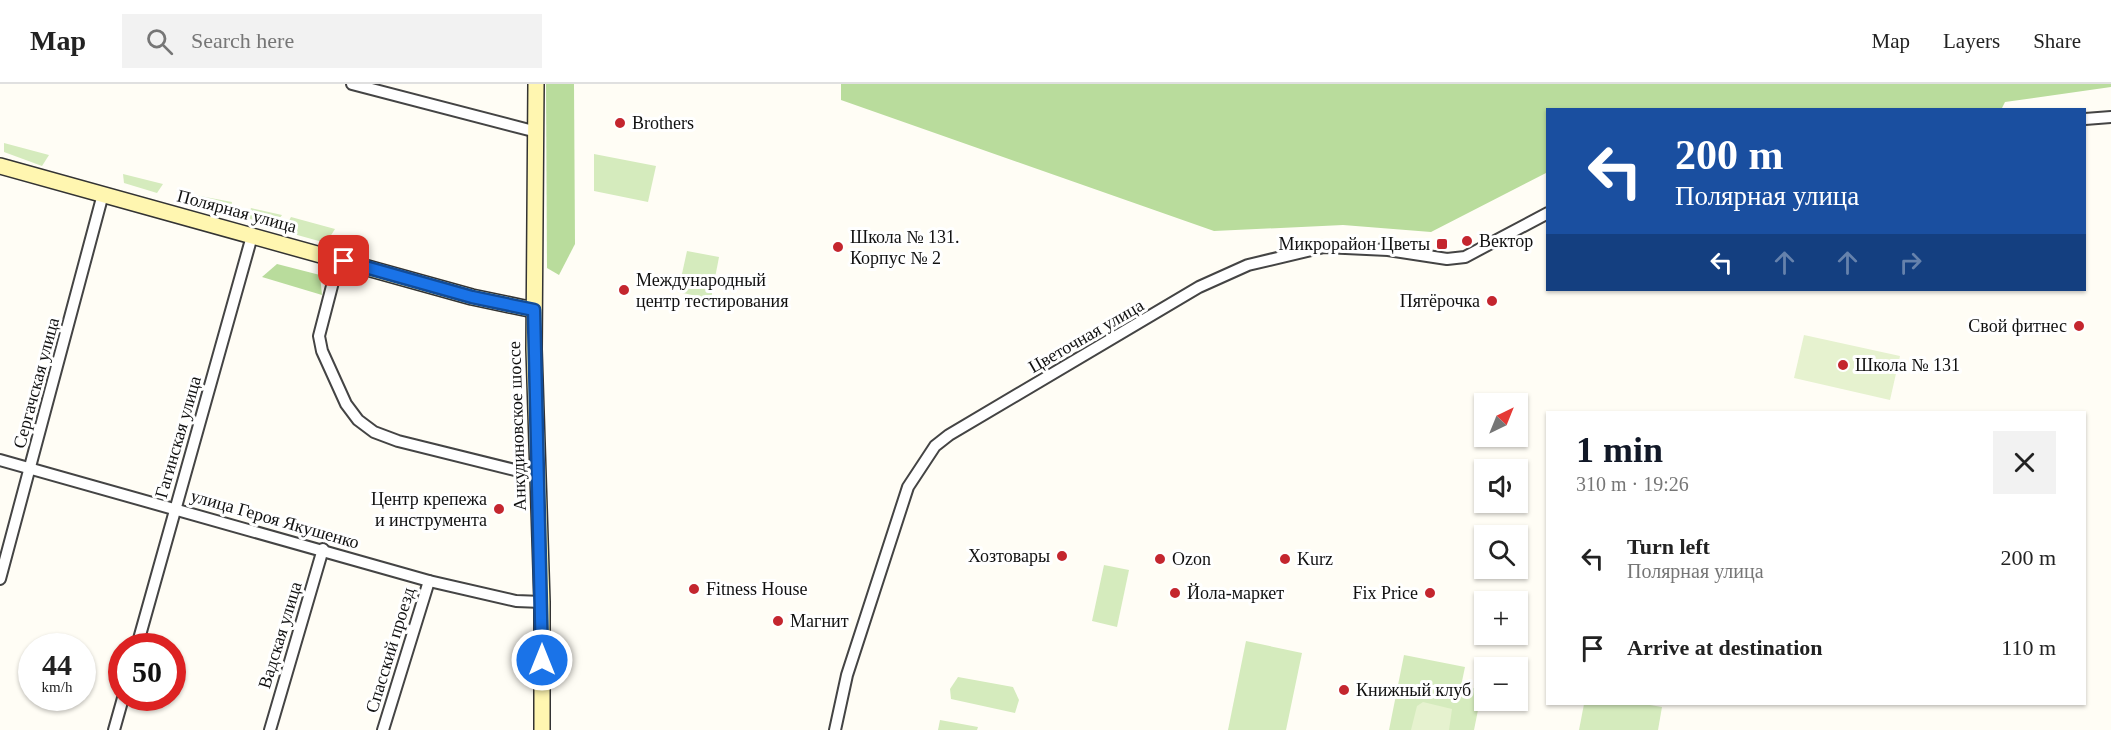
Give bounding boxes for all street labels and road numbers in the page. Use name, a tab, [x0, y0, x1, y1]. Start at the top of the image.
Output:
street label: Полярная улица	[175, 185, 299, 237]
street label: Цветочная улица	[1025, 295, 1147, 377]
street label: Сергачская улица	[9, 315, 63, 451]
street label: Анкудиновское шоссе	[504, 341, 530, 511]
street label: Гагинская улица	[151, 374, 205, 500]
street label: улица Героя Якушенко	[189, 485, 361, 553]
street label: Вадская улица	[254, 579, 306, 691]
street label: Спасский проезд	[361, 585, 419, 715]

